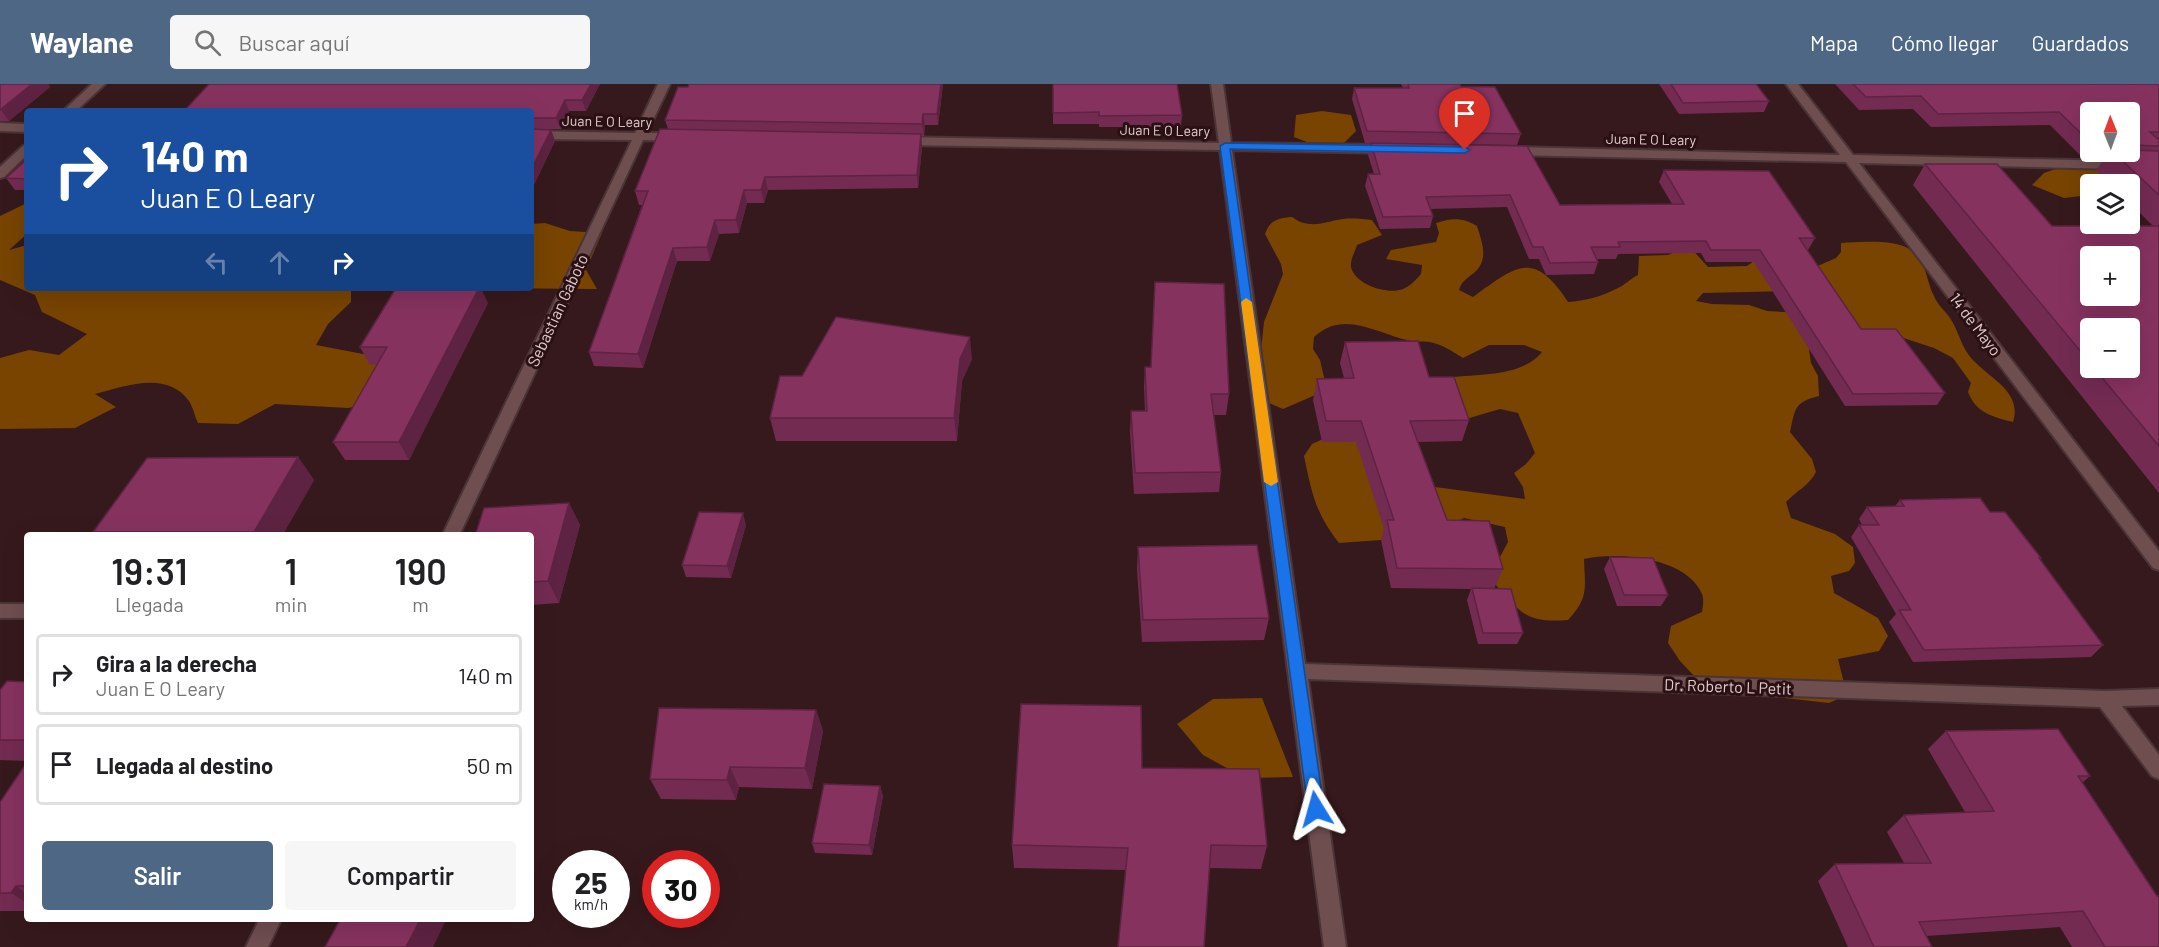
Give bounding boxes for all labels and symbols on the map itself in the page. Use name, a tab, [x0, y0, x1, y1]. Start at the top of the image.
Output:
pin	[1439, 88, 1490, 150]
north arrow	[2080, 102, 2140, 162]
street label: Juan E O Leary	[562, 112, 653, 130]
street label: Juan E O Leary	[1120, 121, 1211, 139]
street label: Juan E O Leary	[1606, 130, 1697, 148]
street label: Sebastian Gaboto	[523, 251, 591, 369]
street label: 14 de Mayo	[1946, 289, 2006, 359]
street label: Dr. Roberto L Petit	[1664, 674, 1792, 698]
position arrow	[1284, 777, 1348, 841]
speed limit sign: 30	[642, 850, 720, 928]

